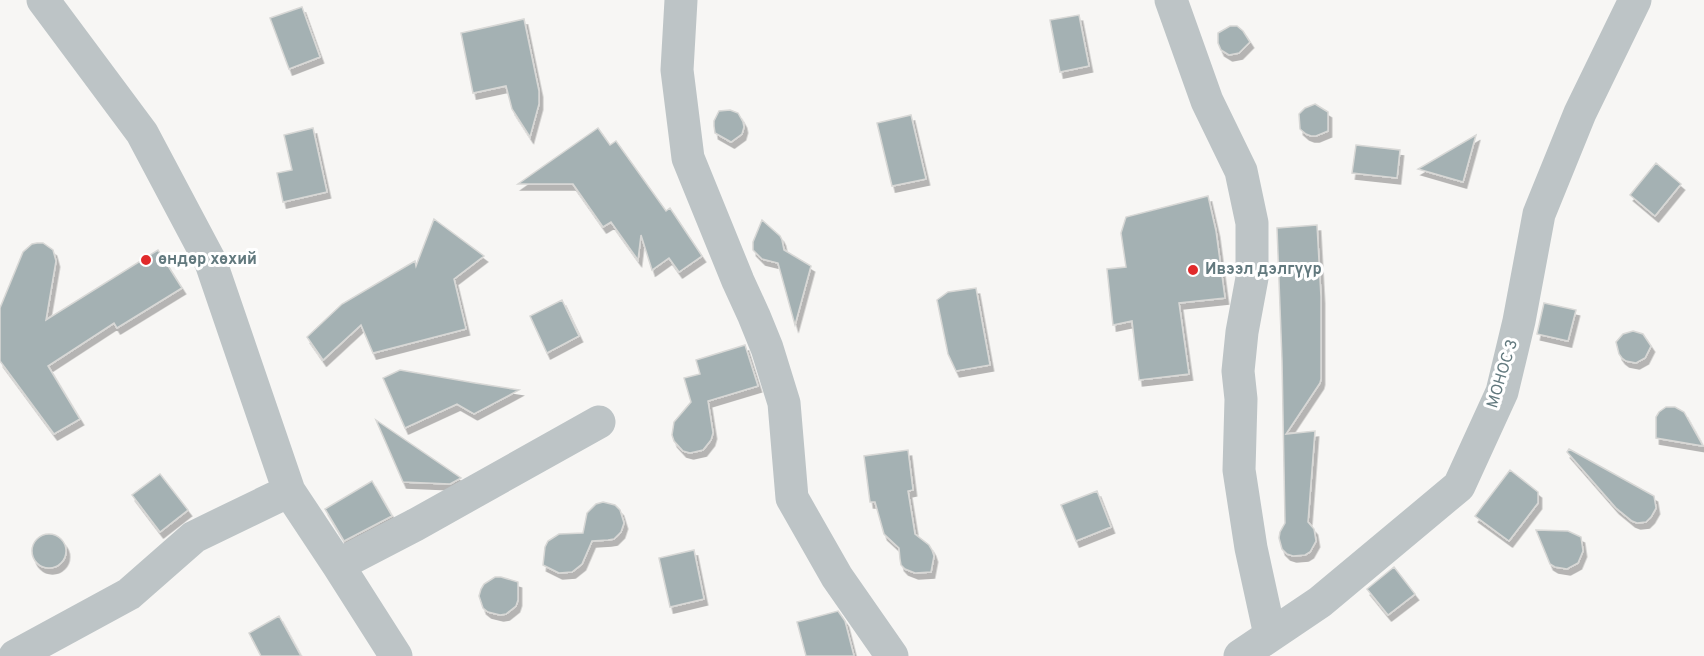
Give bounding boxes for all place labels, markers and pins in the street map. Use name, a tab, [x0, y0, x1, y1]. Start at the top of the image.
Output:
place label: өндөр хөхий	[158, 250, 257, 270]
marker: өндөр хөхий	[139, 253, 153, 267]
place label: Ивээл дэлгүүр	[1205, 260, 1322, 280]
marker: Ивээл дэлгүүр	[1186, 263, 1200, 277]

